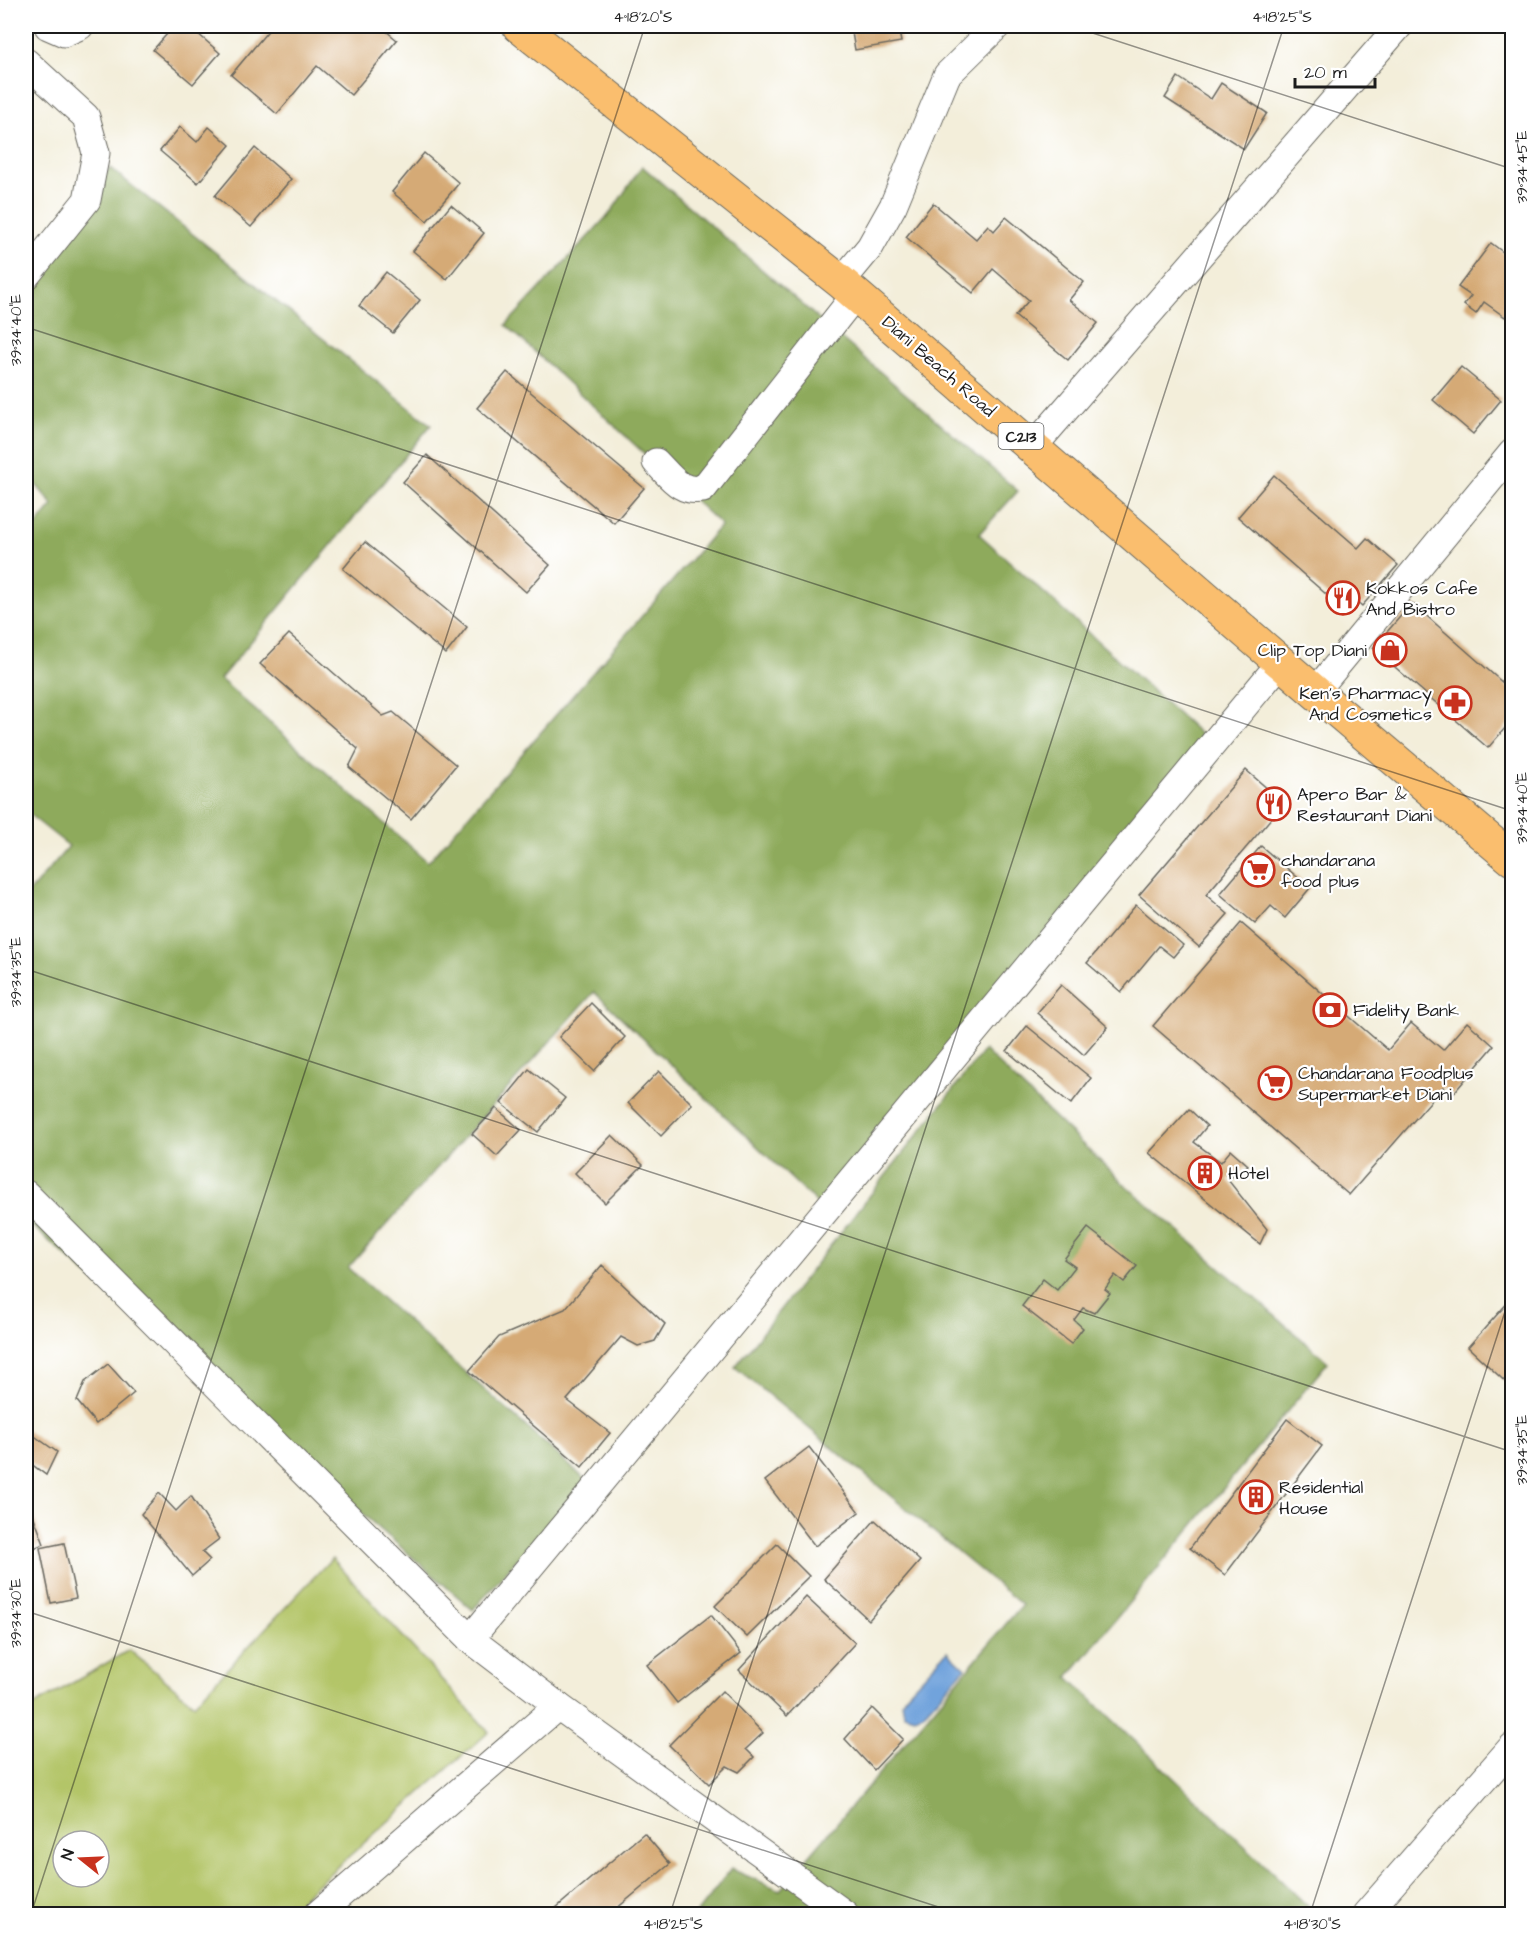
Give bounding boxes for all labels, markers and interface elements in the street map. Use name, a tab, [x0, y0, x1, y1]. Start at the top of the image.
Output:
text: 4°18'20"S	[614, 7, 673, 28]
text: 4°18'25"S	[1252, 7, 1312, 28]
scale bar	[1295, 51, 1374, 89]
text: 20 m	[1304, 60, 1347, 85]
text: 39°34'45"E	[1512, 130, 1533, 204]
text: 39°34'40"E	[6, 294, 27, 366]
street label: Diani Beach Road	[876, 310, 1001, 423]
road number: C213	[998, 423, 1044, 449]
place label: Kokkos Cafe And Bistro	[1366, 576, 1478, 622]
restaurant icon: Kokkos Cafe And Bistro	[1325, 580, 1361, 616]
shop icon: Clip Top Diani	[1372, 632, 1408, 668]
place label: Clip Top Diani	[1258, 638, 1367, 663]
place label: Ken's Pharmacy And Cosmetics	[1299, 681, 1432, 727]
pharmacy icon: Ken's Pharmacy And Cosmetics	[1437, 685, 1473, 721]
text: 39°34'40"E	[1512, 772, 1533, 844]
place label: Apero Bar & Restaurant Diani	[1297, 782, 1432, 828]
restaurant icon: Apero Bar & Restaurant Diani	[1256, 786, 1292, 822]
place label: chandarana food plus	[1281, 848, 1375, 894]
supermarket icon: chandarana food plus	[1240, 852, 1276, 888]
text: 39°34'35"E	[6, 937, 27, 1007]
bank icon: Fidelity Bank	[1312, 992, 1348, 1028]
place label: Fidelity Bank	[1353, 998, 1459, 1024]
place label: Chandarana Foodplus Supermarket Diani	[1298, 1061, 1474, 1107]
supermarket icon: Chandarana Foodplus Supermarket Diani	[1257, 1065, 1293, 1101]
building icon: Hotel	[1187, 1155, 1223, 1191]
place label: Hotel	[1228, 1161, 1269, 1186]
text: 39°34'35"E	[1512, 1415, 1533, 1485]
place label: Residential House	[1279, 1475, 1363, 1521]
building icon: Residential House	[1238, 1479, 1274, 1515]
text: 39°34'30"E	[6, 1578, 27, 1648]
north arrow	[51, 1829, 111, 1889]
text: N	[56, 1847, 80, 1863]
text: 4°18'25"S	[643, 1914, 703, 1935]
text: 4°18'30"S	[1283, 1914, 1341, 1935]

